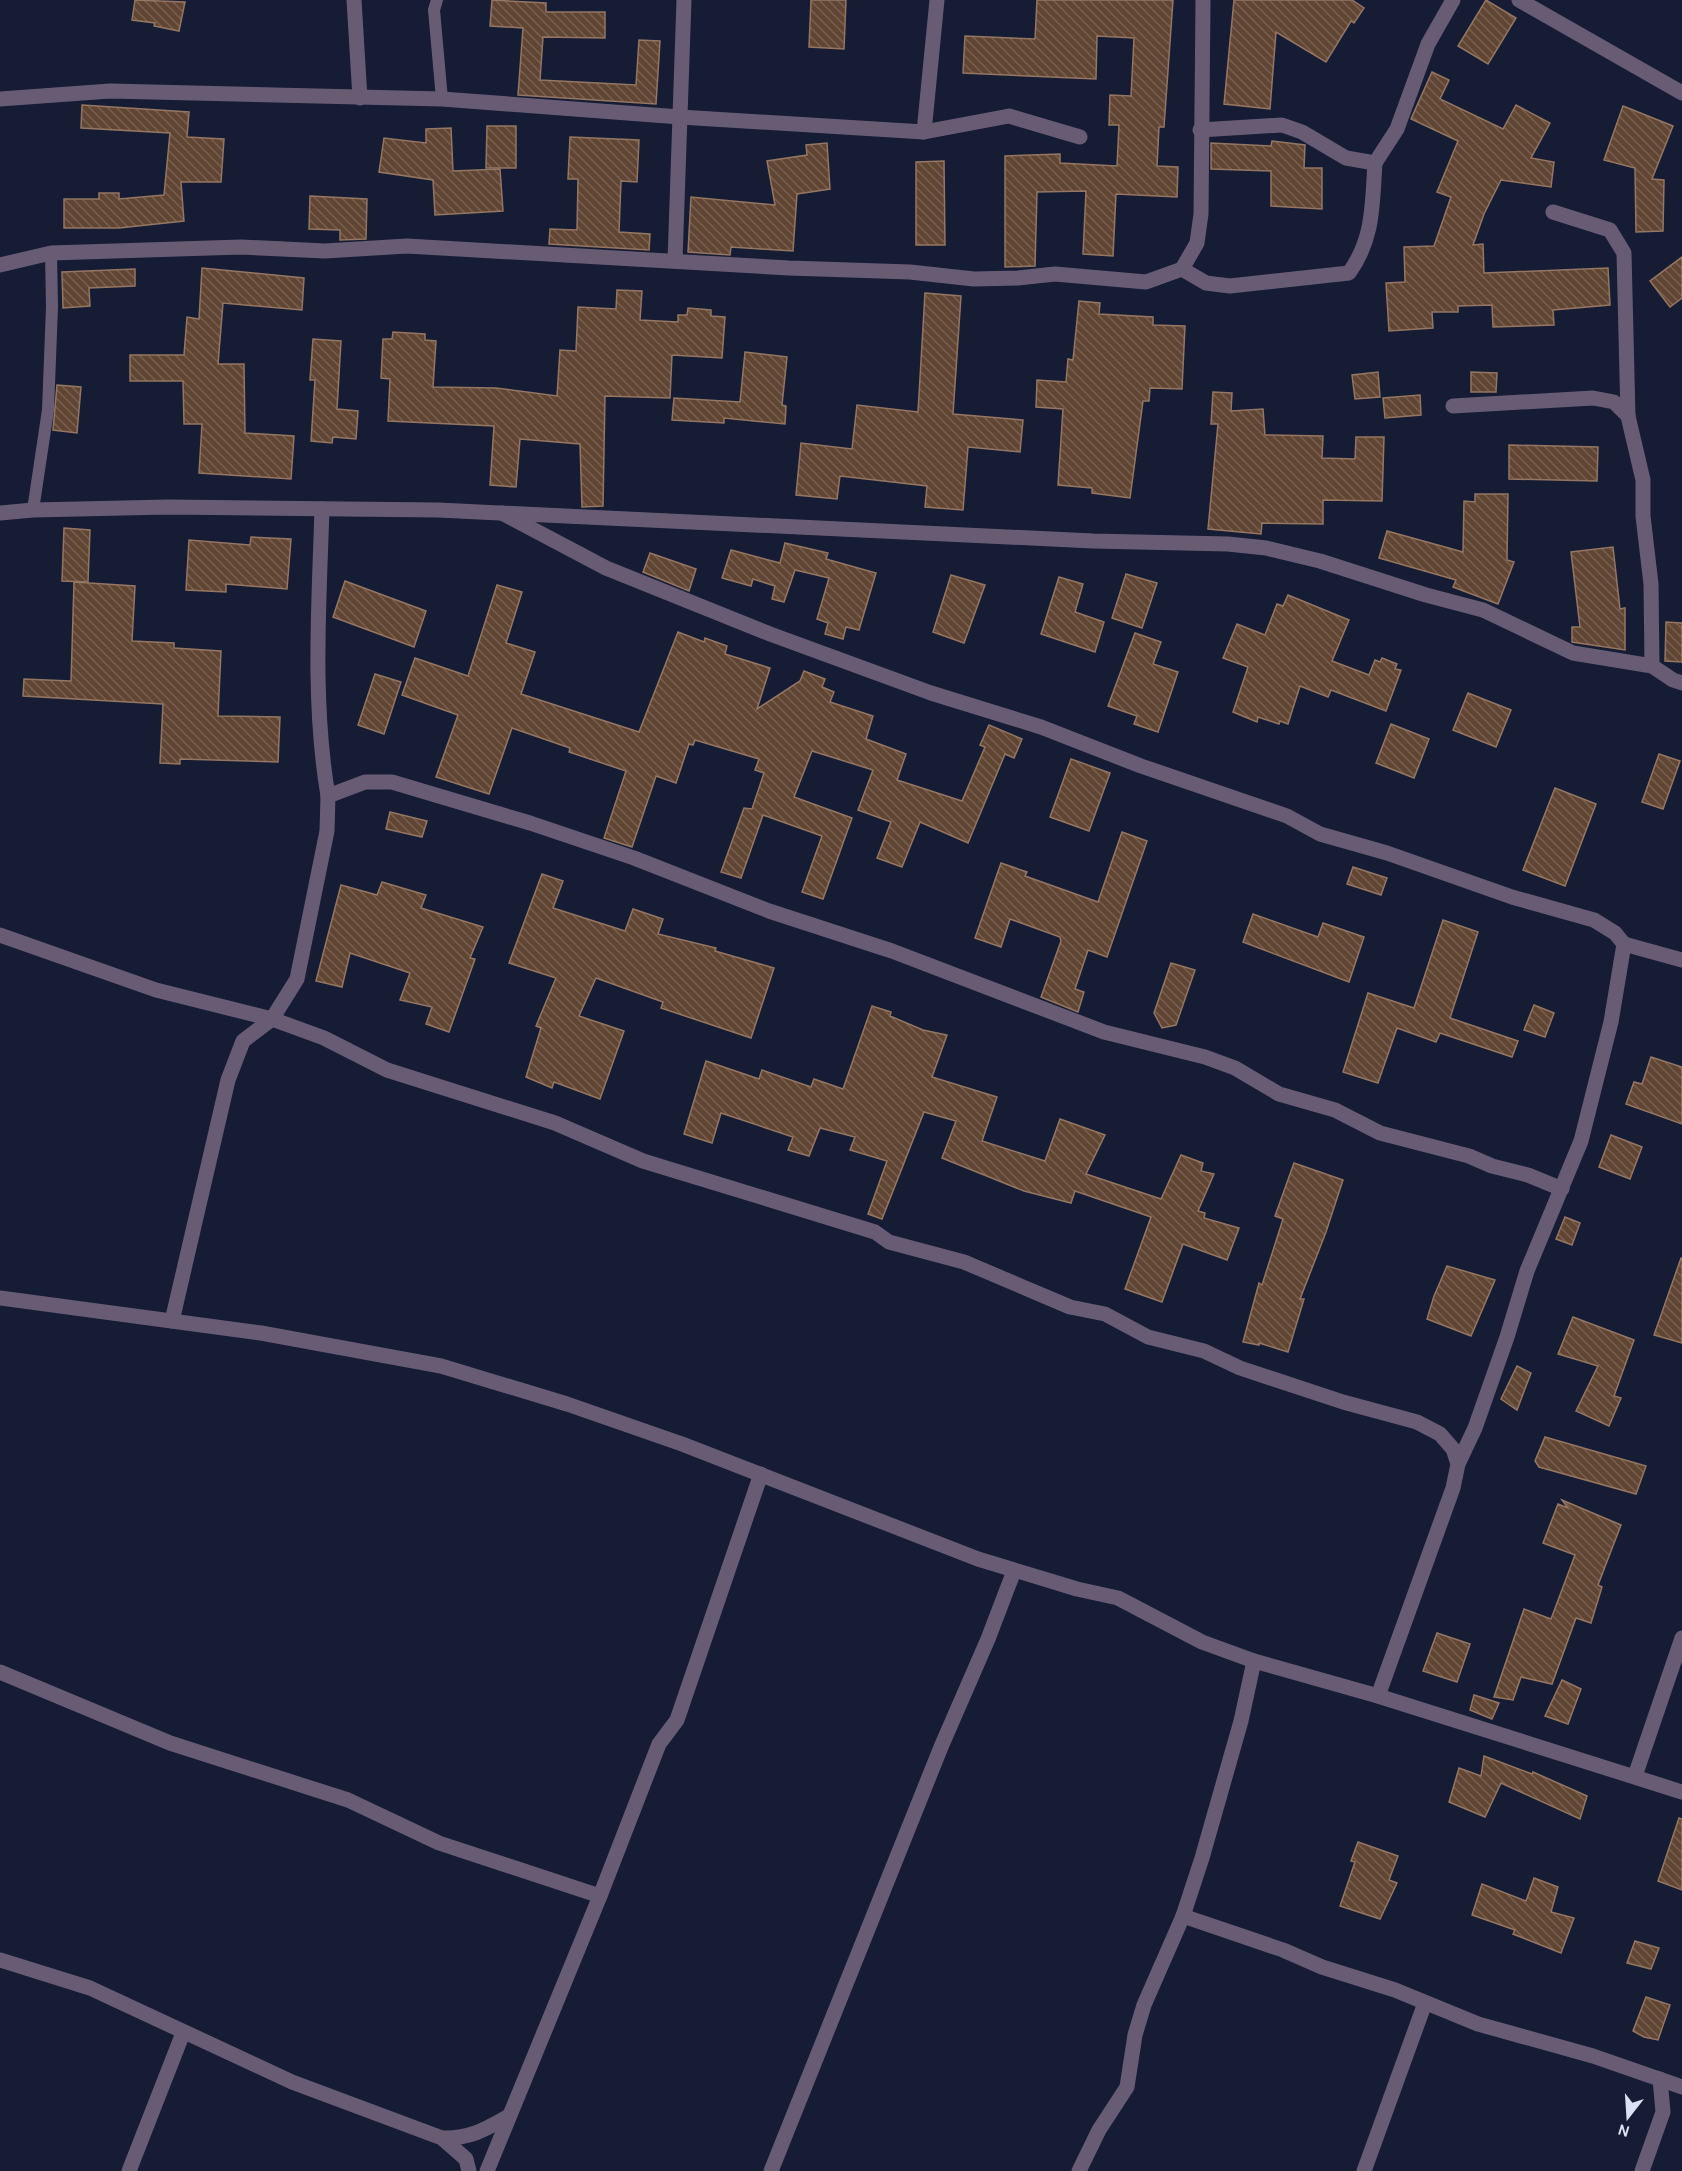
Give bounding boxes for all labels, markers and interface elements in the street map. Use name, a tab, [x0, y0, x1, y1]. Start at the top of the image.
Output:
north arrow	[1598, 2087, 1658, 2147]
text: N	[1615, 2120, 1632, 2142]

